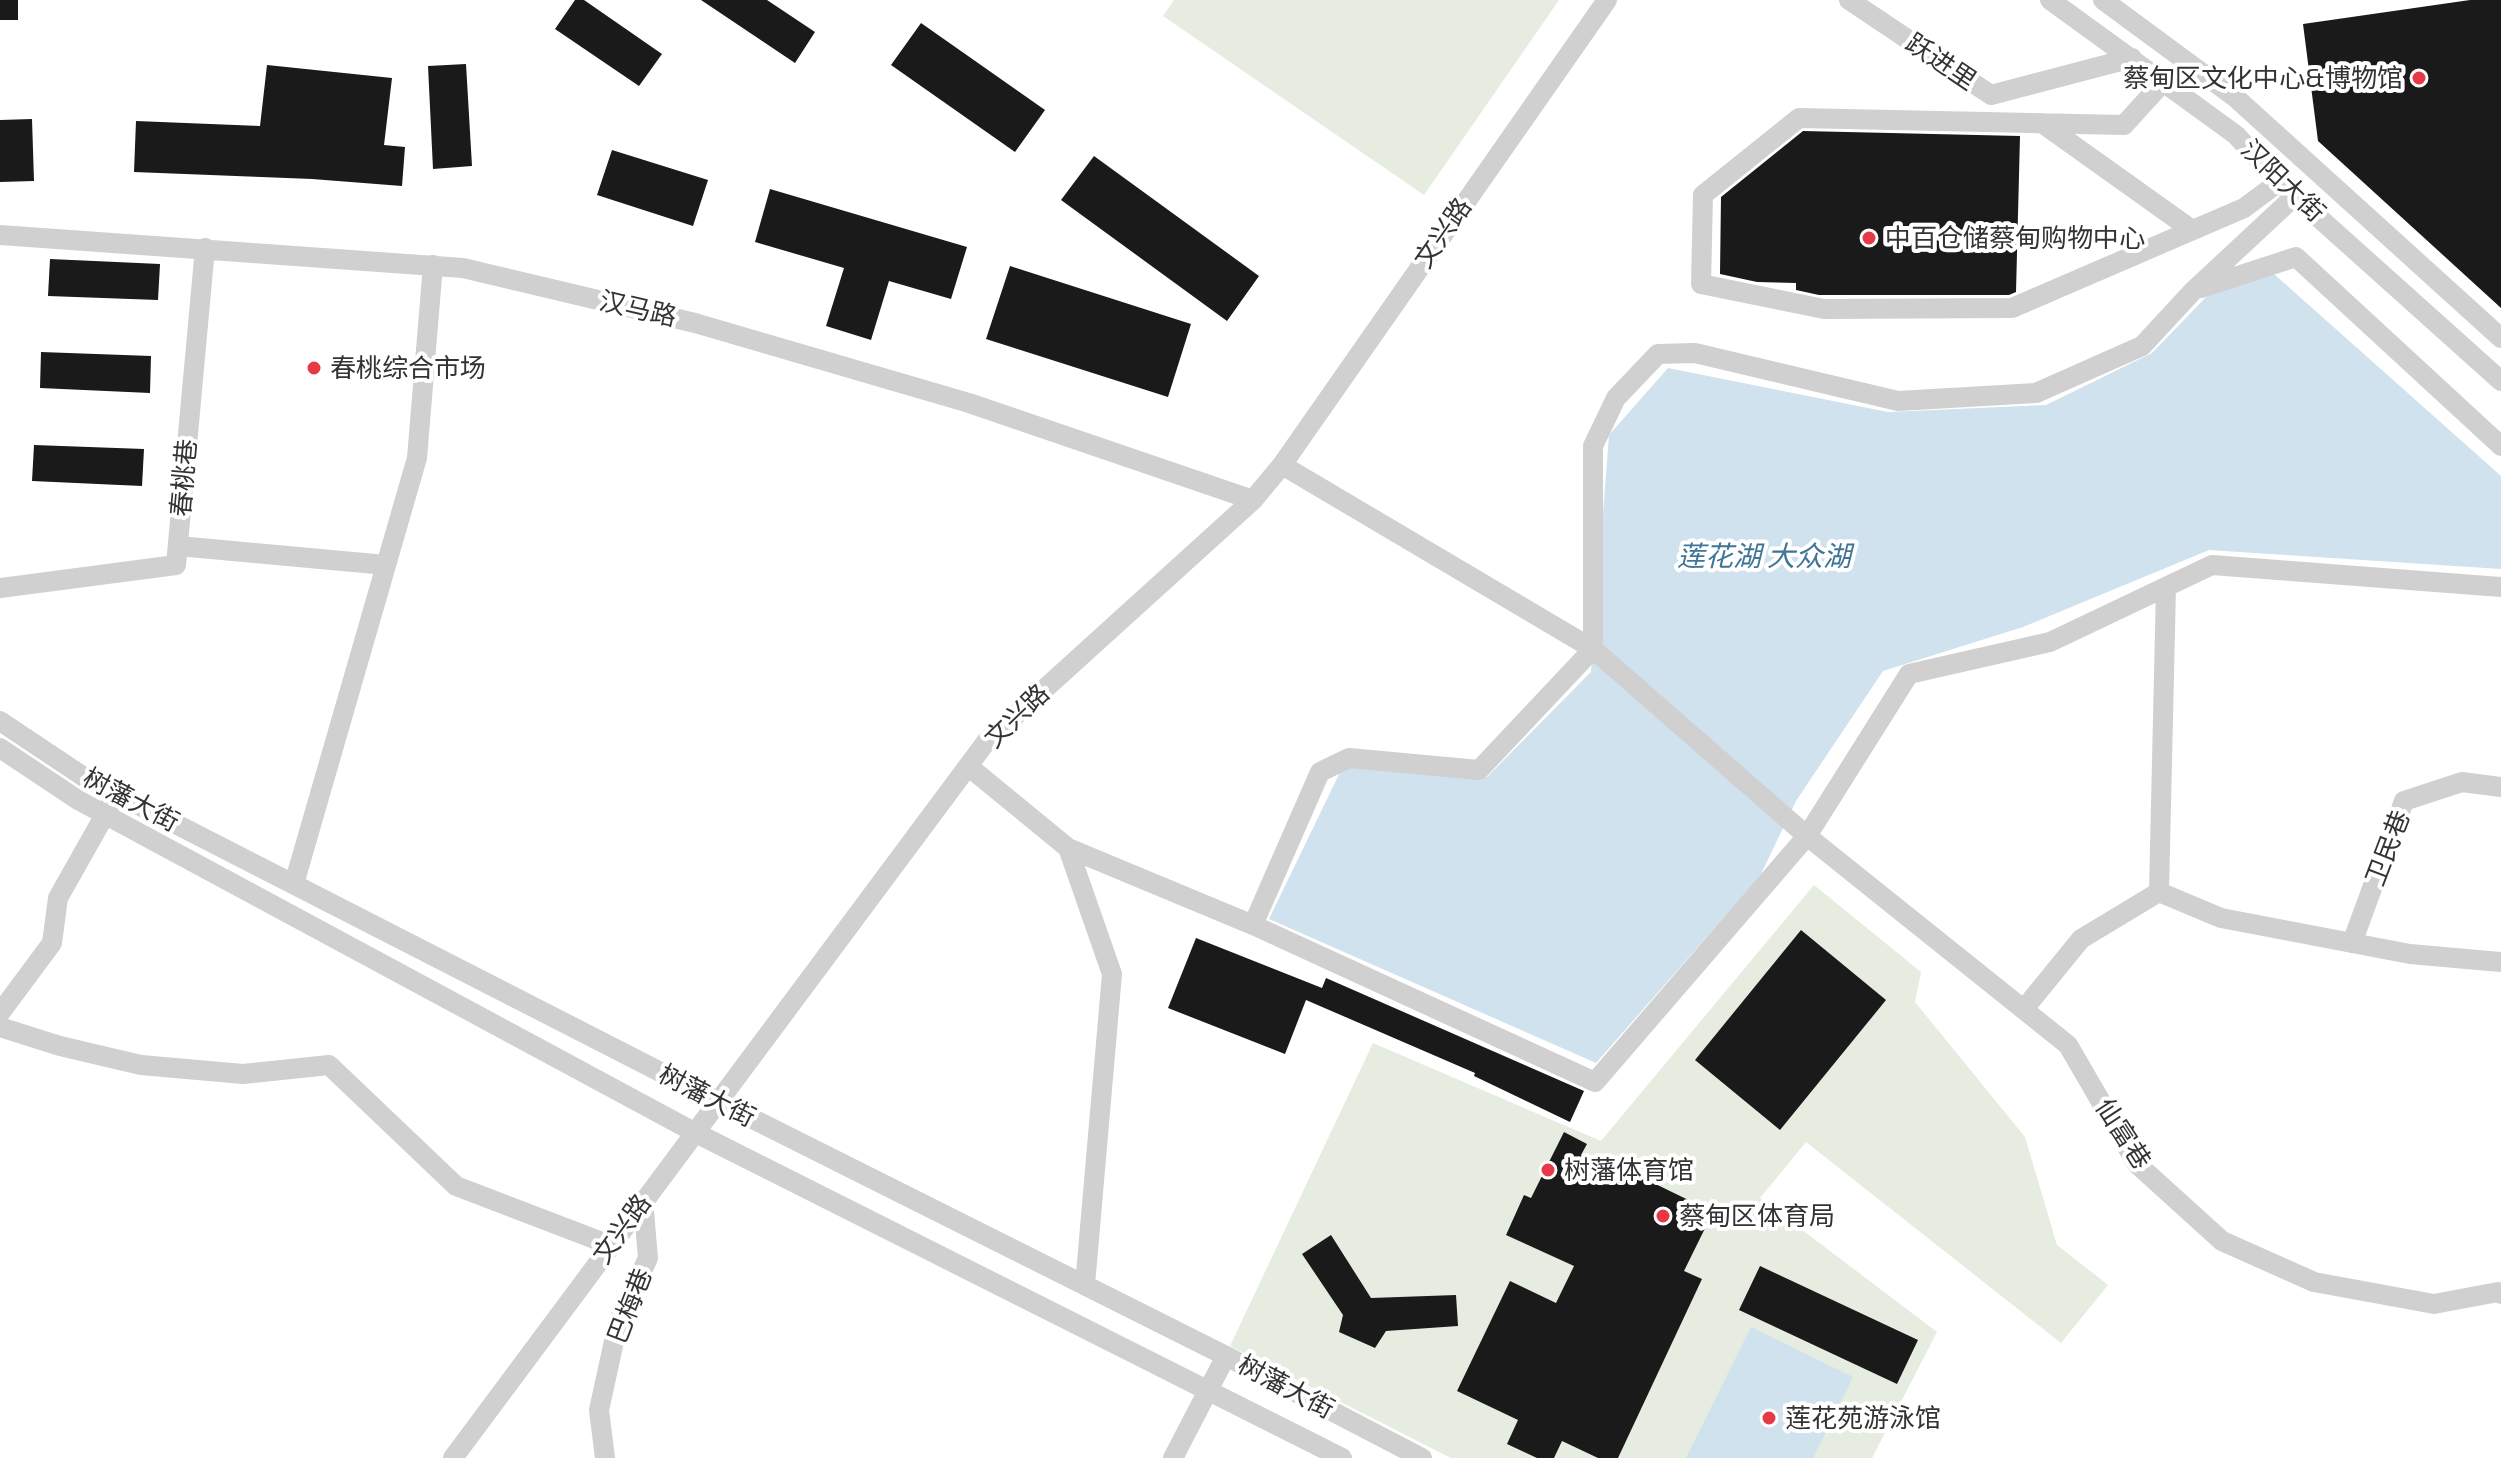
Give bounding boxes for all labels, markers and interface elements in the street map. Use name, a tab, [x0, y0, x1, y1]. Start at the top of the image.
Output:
street label: 跃进里	[1900, 27, 1982, 97]
place label: 蔡甸区文化中心&博物馆	[2123, 62, 2403, 94]
marker: 蔡甸区文化中心&博物馆	[2410, 69, 2428, 87]
street label: 汉阳大街	[2235, 134, 2331, 228]
street label: 文兴路	[1408, 192, 1478, 274]
place label: 中百仓储蔡甸购物中心	[1885, 222, 2145, 254]
marker: 中百仓储蔡甸购物中心	[1860, 229, 1878, 247]
street label: 汉马路	[596, 285, 680, 333]
place label: 春桃综合市场	[330, 352, 486, 384]
marker: 春桃综合市场	[305, 359, 323, 377]
street label: 春桃巷	[165, 438, 203, 518]
water label: 莲花湖 大众湖	[1677, 540, 1851, 574]
street label: 文兴路	[978, 678, 1056, 754]
street label: 树藩大街	[78, 762, 184, 838]
street label: 卫民巷	[2359, 806, 2417, 890]
street label: 树藩大街	[654, 1058, 760, 1134]
street label: 仙富巷	[2089, 1093, 2157, 1175]
place label: 树藩体育馆	[1564, 1154, 1694, 1186]
marker: 树藩体育馆	[1539, 1161, 1557, 1179]
street label: 文兴路	[586, 1188, 658, 1270]
place label: 蔡甸区体育局	[1679, 1200, 1835, 1232]
marker: 蔡甸区体育局	[1654, 1207, 1672, 1225]
street label: 巴梅巷	[601, 1264, 659, 1348]
street label: 树藩大街	[1233, 1349, 1339, 1425]
place label: 莲花苑游泳馆	[1785, 1402, 1941, 1434]
marker: 莲花苑游泳馆	[1760, 1409, 1778, 1427]

